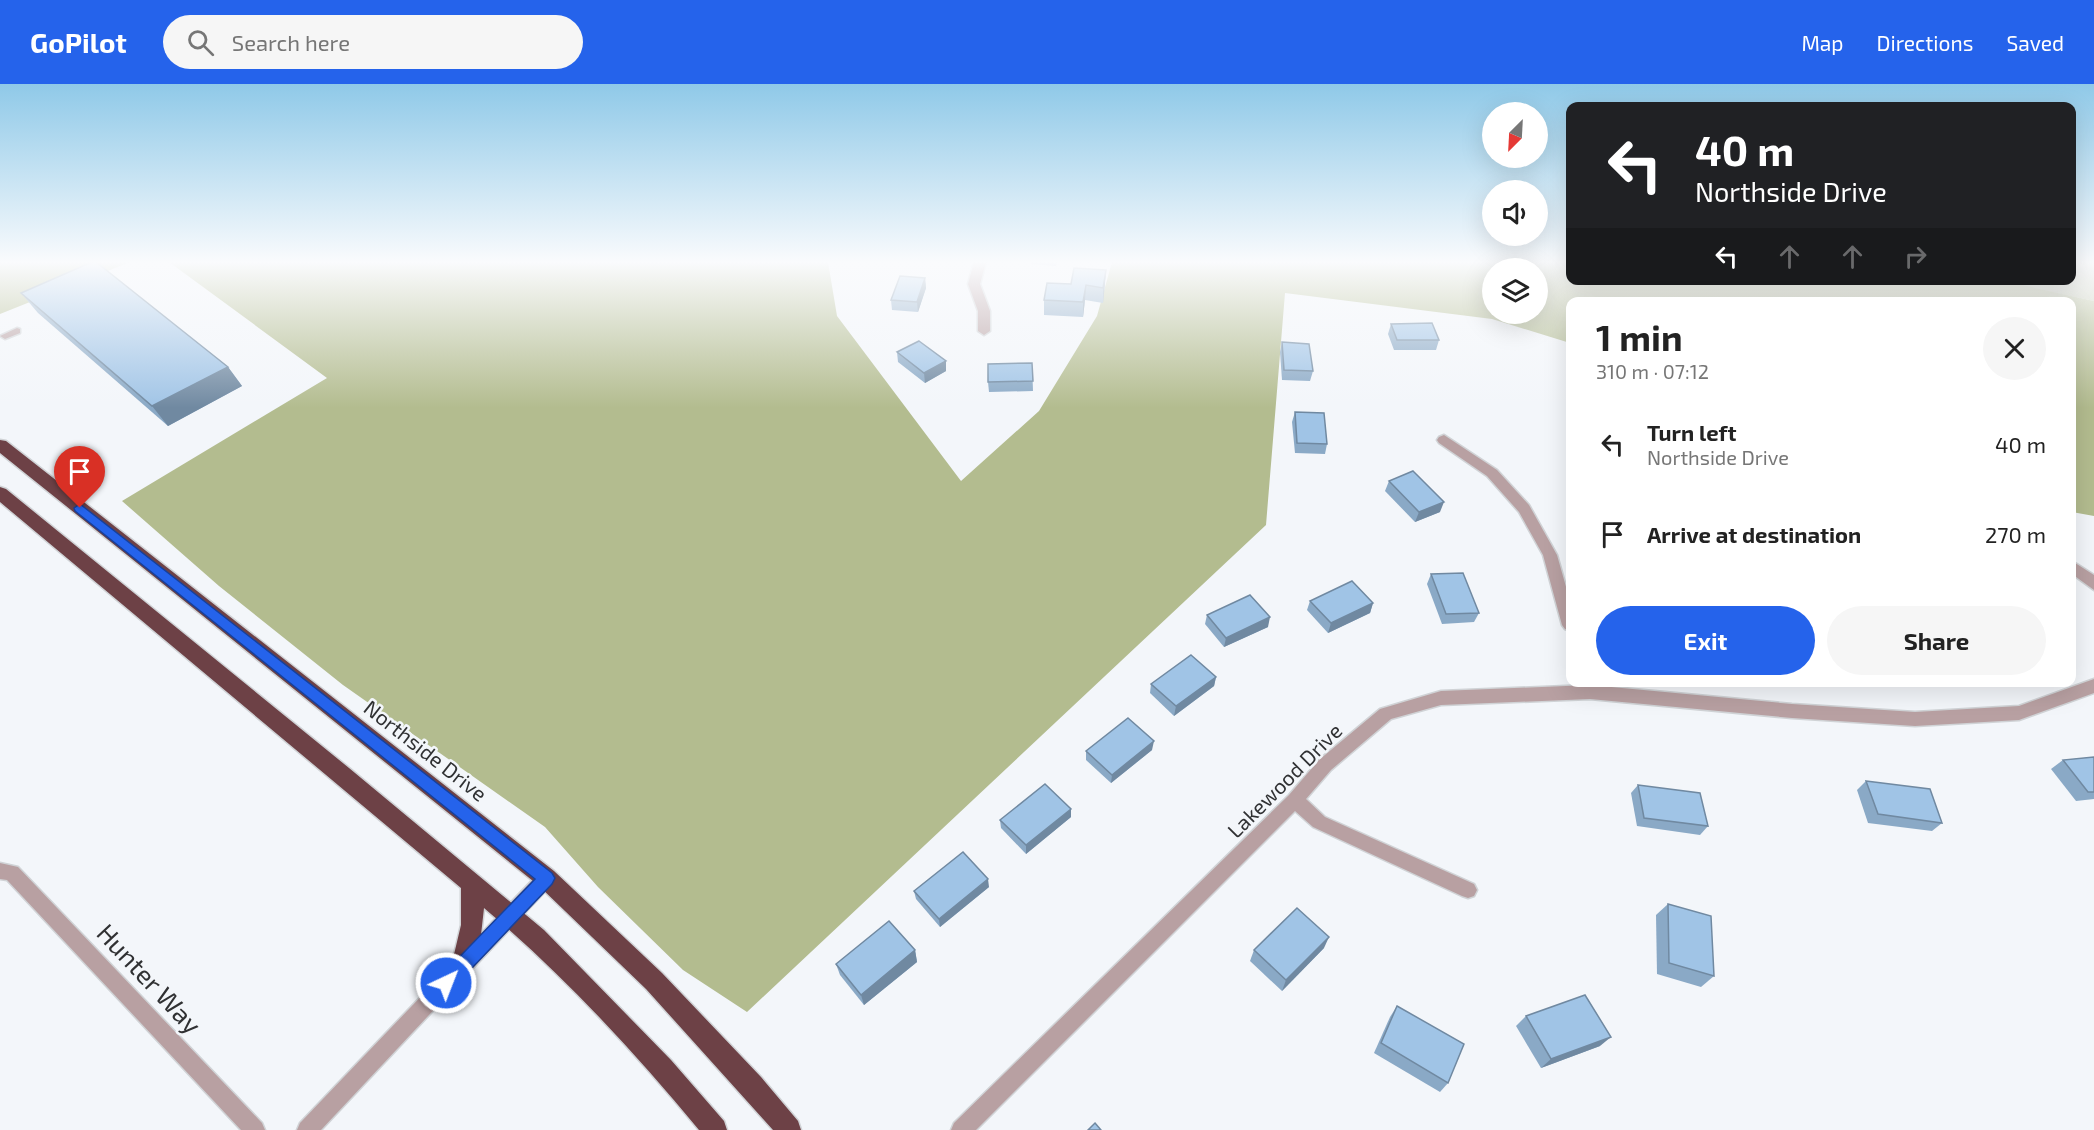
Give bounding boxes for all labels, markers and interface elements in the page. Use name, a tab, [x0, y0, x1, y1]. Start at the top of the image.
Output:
search box	[163, 15, 583, 69]
text: GoPilot	[30, 25, 127, 59]
icon: search	[184, 26, 217, 59]
text: Search here	[232, 29, 350, 55]
text: Map	[1801, 30, 1844, 55]
text: Directions	[1877, 30, 1973, 55]
text: Saved	[2006, 30, 2064, 55]
north arrow	[1482, 102, 1548, 168]
map controls	[1482, 102, 1548, 324]
text: 40 m	[1695, 124, 1794, 174]
icon: left	[1596, 126, 1674, 204]
text: Northside Drive	[1695, 175, 1887, 207]
button: sound	[1482, 180, 1548, 246]
icon: left	[1710, 240, 1743, 273]
icon: ahead	[1773, 240, 1806, 273]
icon: ahead	[1836, 240, 1869, 273]
icon: right	[1899, 240, 1932, 273]
button: layers	[1482, 258, 1548, 324]
text: 1 min	[1596, 315, 1683, 358]
button: close	[1983, 317, 2046, 380]
text: 310 m · 07:12	[1596, 359, 1709, 383]
text: Turn left	[1647, 419, 1736, 445]
icon: left	[1596, 428, 1629, 461]
text: 40 m	[1995, 431, 2046, 457]
text: Northside Drive	[1647, 445, 1789, 469]
pin	[54, 446, 105, 508]
icon: arrive	[63, 455, 96, 488]
icon: arrive	[1596, 518, 1629, 551]
text: Arrive at destination	[1647, 521, 1861, 547]
text: 270 m	[1985, 521, 2046, 547]
button: Exit	[1596, 606, 1815, 675]
button: Share	[1827, 606, 2046, 675]
street label: Northside Drive	[360, 694, 492, 806]
street label: Lakewood Drive	[1222, 718, 1346, 842]
street label: Hunter Way	[91, 917, 209, 1040]
position arrow	[414, 951, 478, 1015]

